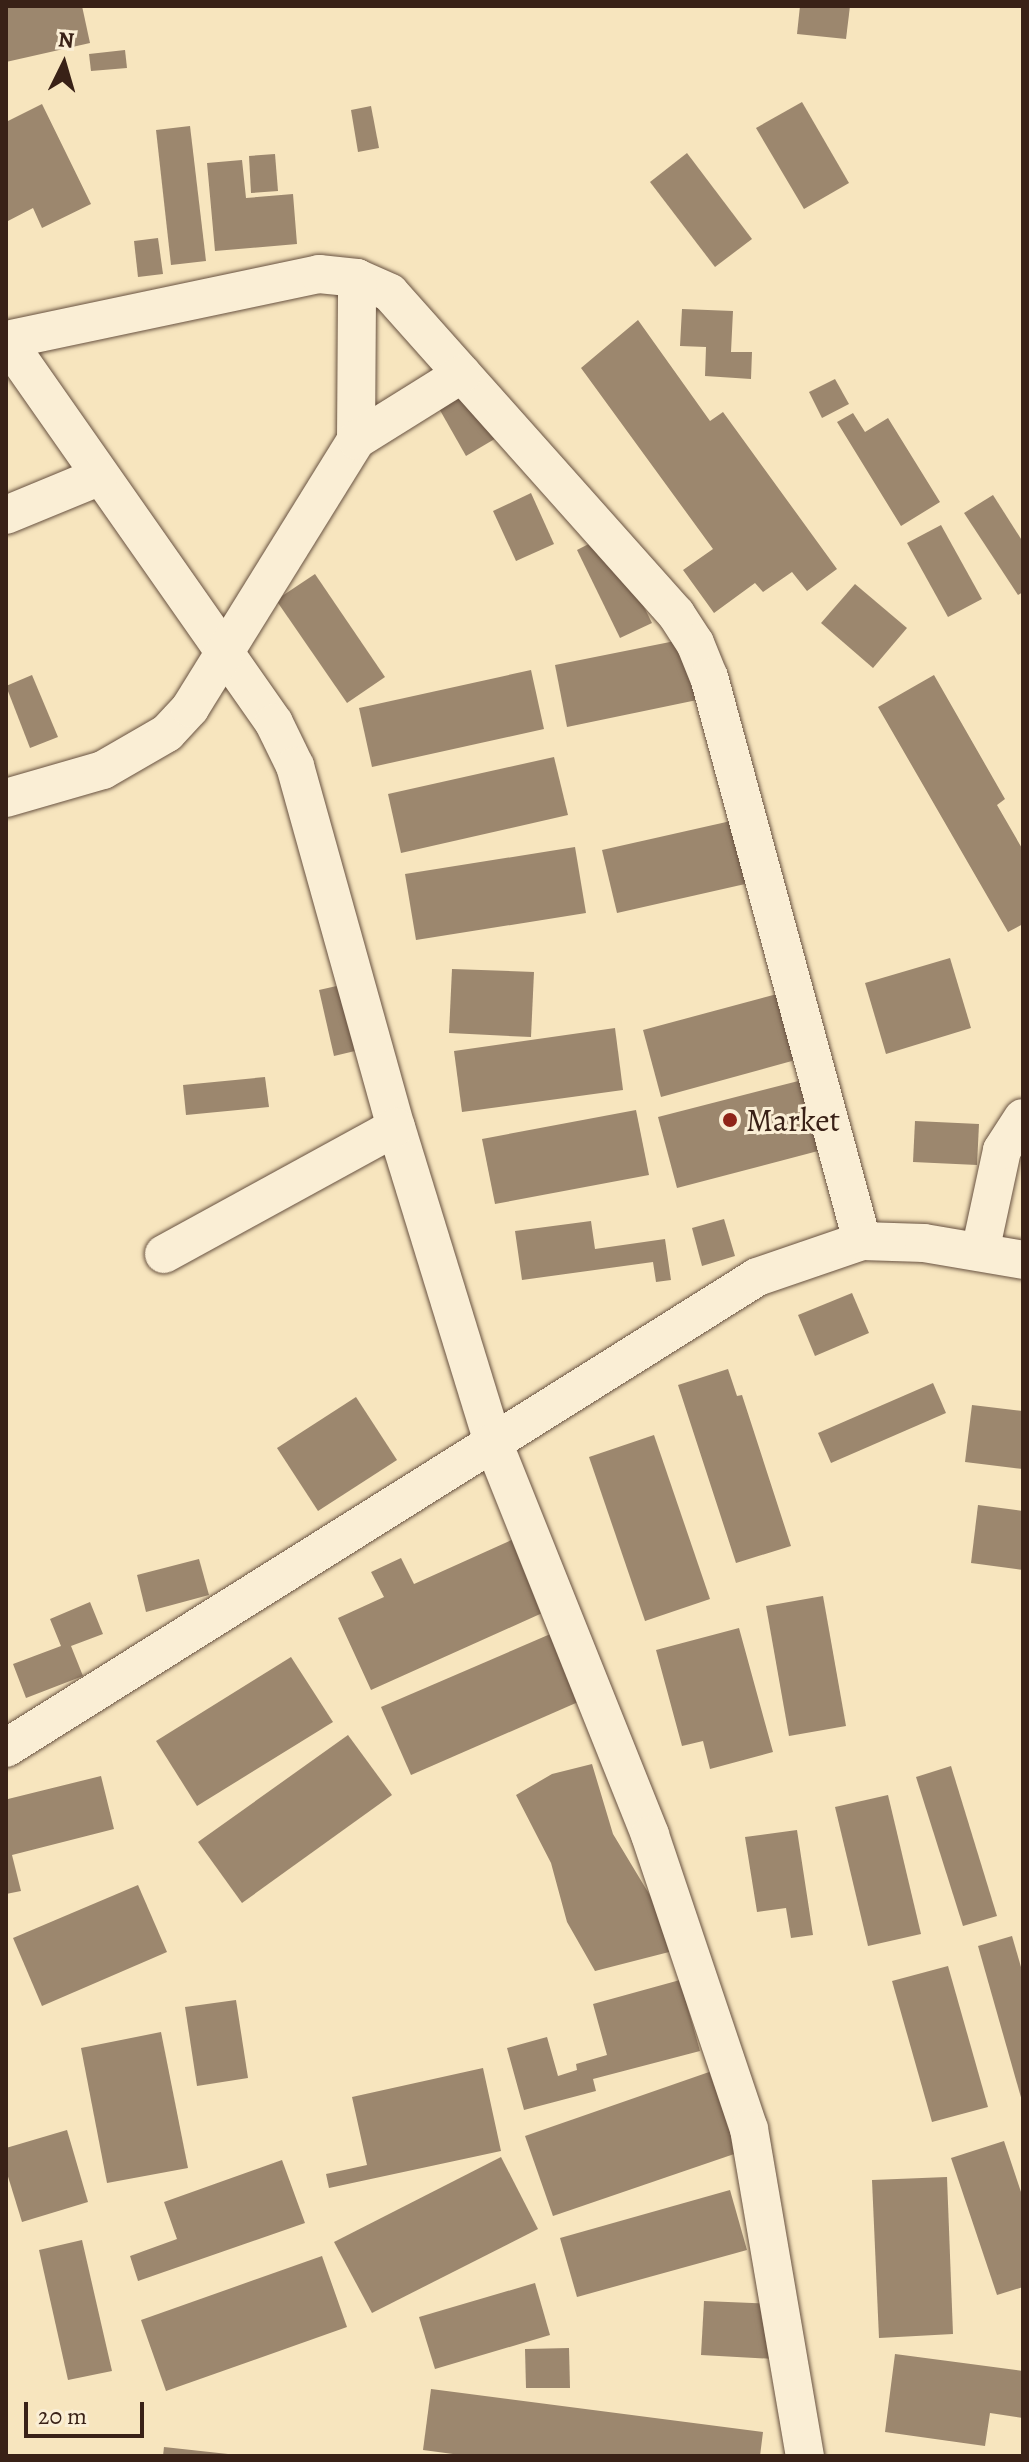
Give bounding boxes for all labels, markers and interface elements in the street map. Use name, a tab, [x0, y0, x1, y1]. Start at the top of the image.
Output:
north arrow	[24, 24, 104, 104]
text: N	[57, 24, 75, 56]
place label: Market	[746, 1101, 840, 1139]
marker: Market	[721, 1111, 739, 1129]
scale bar	[28, 2386, 148, 2436]
text: 20 m	[38, 2400, 87, 2432]

